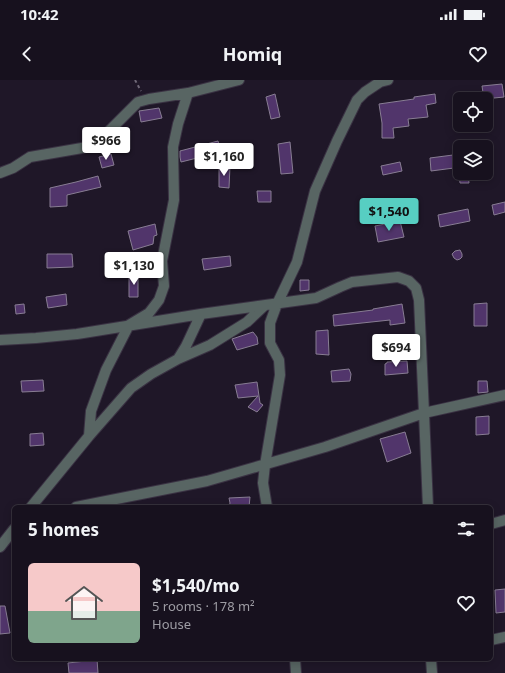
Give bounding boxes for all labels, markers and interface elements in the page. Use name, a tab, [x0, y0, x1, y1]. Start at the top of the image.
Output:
text: 10:42	[20, 4, 59, 24]
text: Homiq	[223, 42, 282, 66]
icon: back	[16, 43, 38, 65]
icon: heart	[467, 43, 489, 65]
map controls	[453, 92, 493, 180]
button: locate	[453, 92, 493, 132]
pin: $966	[82, 127, 130, 161]
text: $966	[91, 131, 121, 149]
button: layers	[453, 140, 493, 180]
pin: $1,160	[191, 143, 257, 177]
text: $1,160	[204, 147, 244, 165]
pin: $1,540	[356, 198, 422, 232]
text: $1,540	[369, 202, 409, 220]
pin: $1,130	[101, 252, 167, 286]
text: $1,130	[114, 256, 154, 274]
pin: $694	[372, 334, 420, 368]
text: $694	[381, 338, 411, 356]
text: 5 homes	[28, 518, 99, 541]
icon: filters	[455, 518, 477, 540]
text: $1,540/mo	[152, 574, 240, 597]
icon: home	[60, 579, 108, 627]
icon: heart	[455, 592, 477, 614]
text: 5 rooms · 178 m²	[152, 597, 255, 615]
text: House	[152, 615, 191, 633]

